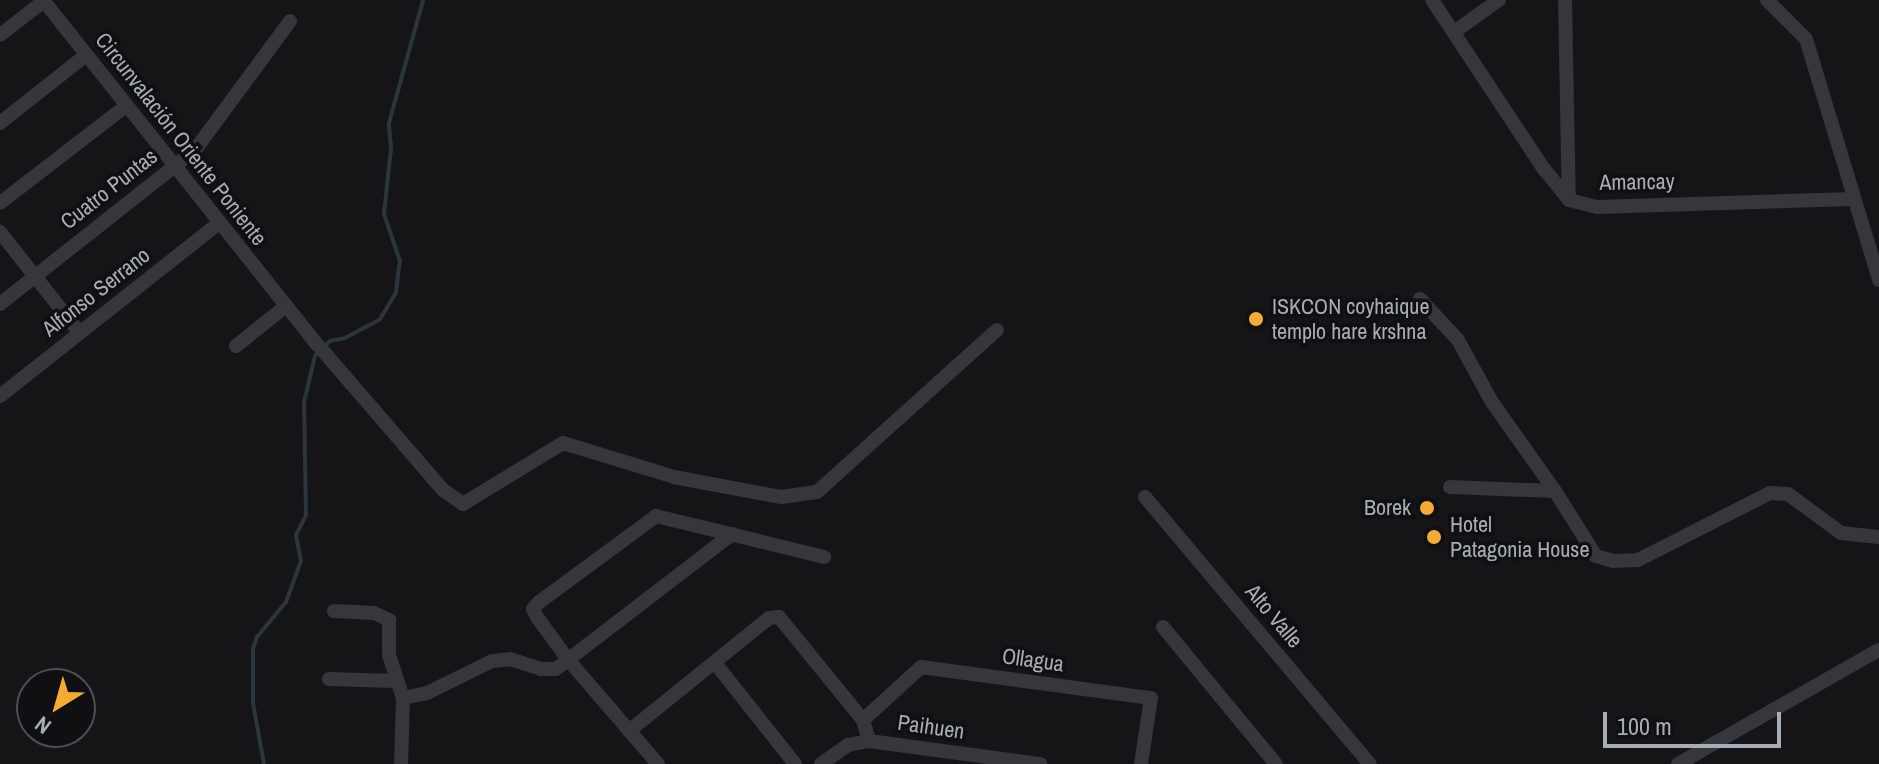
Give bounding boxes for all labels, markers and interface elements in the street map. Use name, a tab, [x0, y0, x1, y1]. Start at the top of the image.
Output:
street label: Circunvalación Oriente Poniente	[90, 27, 272, 251]
street label: Cuatro Puntas	[55, 143, 163, 235]
street label: Amancay	[1599, 168, 1675, 196]
street label: Alfonso Serrano	[37, 242, 155, 342]
place label: ISKCON coyhaique templo hare krshna	[1272, 293, 1429, 344]
marker: ISKCON coyhaique templo hare krshna	[1247, 310, 1265, 328]
place label: Borek	[1364, 495, 1411, 521]
marker: Borek	[1418, 499, 1436, 517]
place label: Hotel Patagonia House	[1450, 511, 1589, 562]
marker: Hotel Patagonia House	[1425, 528, 1443, 546]
street label: Alto Valle	[1240, 579, 1308, 653]
street label: Ollagua	[1000, 643, 1066, 677]
north arrow	[16, 668, 96, 748]
scale bar	[1607, 696, 1785, 746]
street label: Paihuen	[896, 709, 966, 745]
text: N	[29, 710, 57, 741]
text: 100 m	[1617, 710, 1672, 742]

